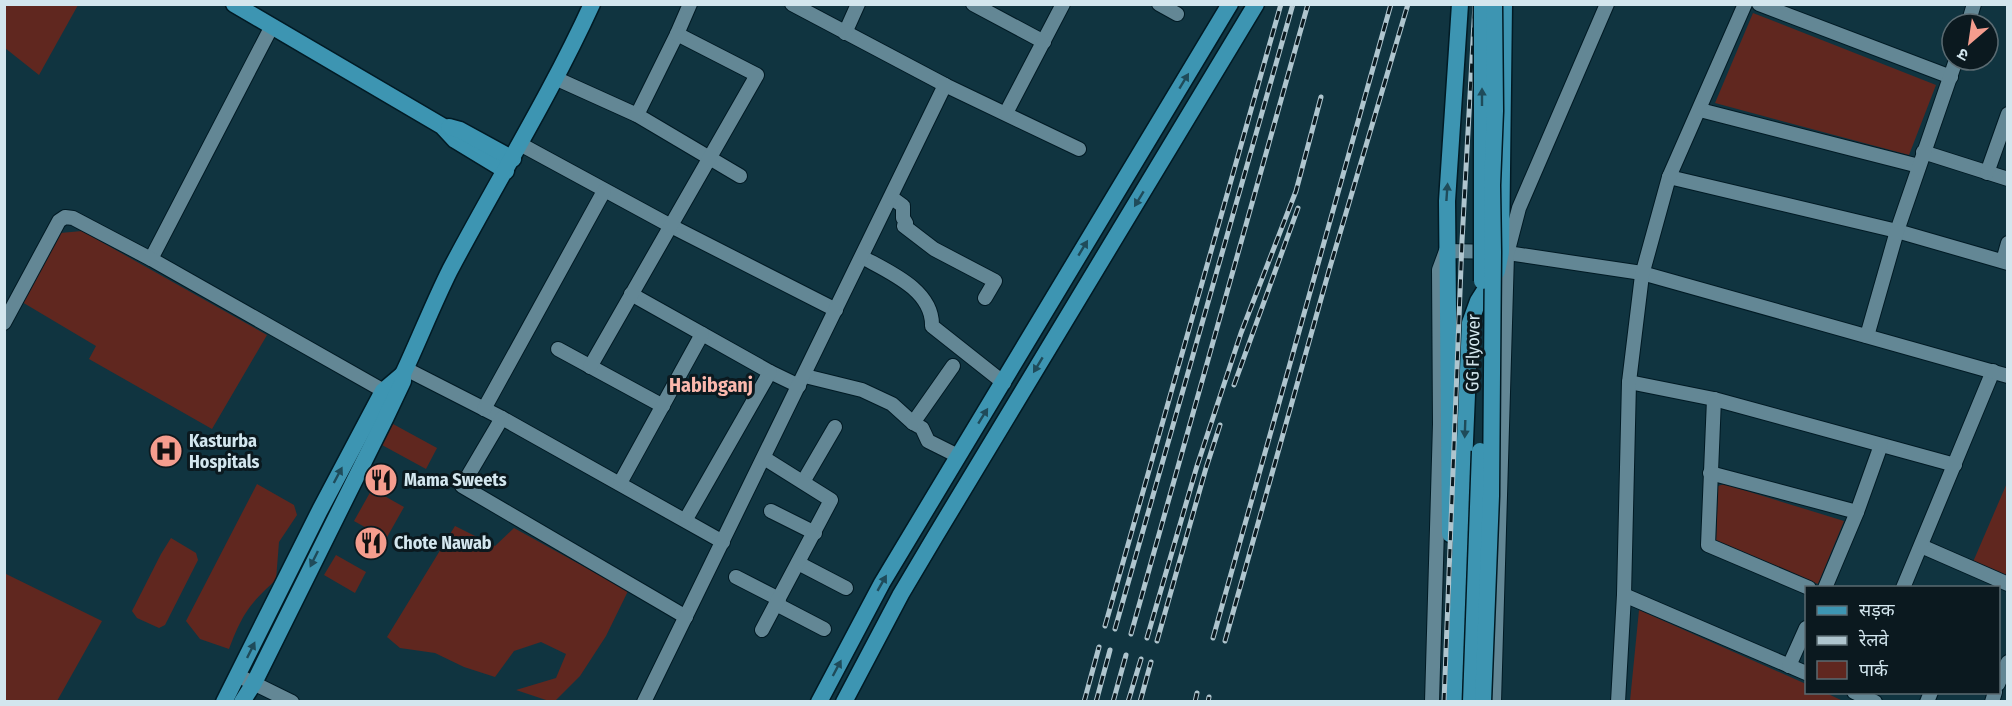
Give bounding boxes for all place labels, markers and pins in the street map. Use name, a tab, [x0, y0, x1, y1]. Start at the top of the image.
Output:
place label: Kasturba Hospitals	[189, 430, 260, 473]
hospital icon: Kasturba Hospitals	[148, 433, 184, 469]
restaurant icon: Mama Sweets	[363, 462, 399, 498]
place label: Mama Sweets	[404, 469, 507, 491]
restaurant icon: Chote Nawab	[353, 525, 389, 561]
place label: Chote Nawab	[394, 532, 492, 554]

